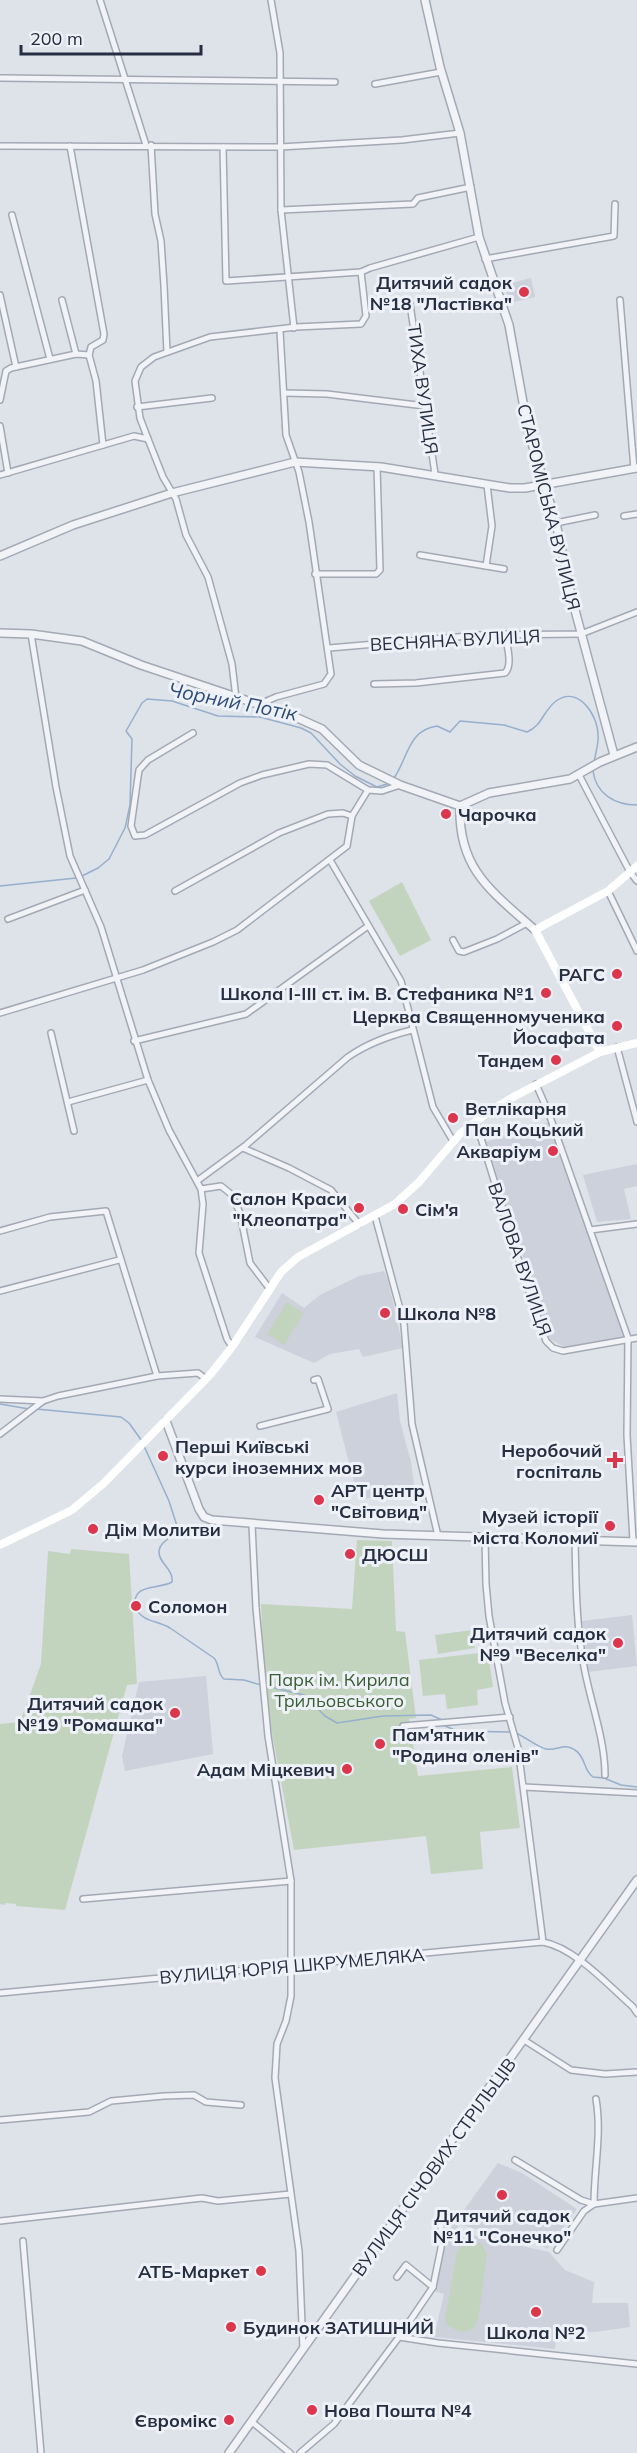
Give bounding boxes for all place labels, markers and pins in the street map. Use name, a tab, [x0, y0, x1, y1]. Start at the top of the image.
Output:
place label: Дитячий садок №18 "Ластівка"	[370, 271, 513, 315]
marker: Дитячий садок №18 "Ластівка"	[517, 285, 531, 299]
place label: Чарочка	[458, 803, 537, 826]
marker: Чарочка	[439, 807, 453, 821]
place label: РАГС	[558, 963, 605, 986]
marker: РАГС	[610, 967, 624, 981]
place label: Школа I-III ст. ім. В. Стефаника №1	[220, 982, 534, 1005]
marker: Школа I-III ст. ім. В. Стефаника №1	[539, 986, 553, 1000]
place label: Церква Священномученика Йосафата	[352, 1005, 605, 1049]
marker: Церква Священномученика Йосафата	[610, 1019, 624, 1033]
place label: Тандем	[478, 1049, 544, 1072]
marker: Тандем	[549, 1053, 563, 1067]
place label: Ветлікарня Пан Коцький	[465, 1097, 584, 1141]
marker: Ветлікарня Пан Коцький	[446, 1111, 460, 1125]
place label: Акваріум	[456, 1140, 541, 1163]
marker: Акваріум	[546, 1144, 560, 1158]
place label: Салон Краси "Клеопатра"	[230, 1187, 347, 1231]
place label: Сім'я	[415, 1198, 459, 1221]
marker: Салон Краси "Клеопатра"	[352, 1201, 366, 1215]
marker: Сім'я	[396, 1202, 410, 1216]
place label: Школа №8	[397, 1302, 496, 1325]
marker: Школа №8	[378, 1306, 392, 1320]
place label: Перші Київські курси іноземних мов	[175, 1435, 362, 1479]
place label: Неробочий госпіталь	[501, 1439, 602, 1483]
marker: Перші Київські курси іноземних мов	[156, 1449, 170, 1463]
marker: Неробочий госпіталь	[606, 1451, 624, 1469]
place label: АРТ центр "Світовид"	[331, 1479, 427, 1523]
marker: АРТ центр "Світовид"	[312, 1493, 326, 1507]
place label: Музей історії міста Коломиї	[473, 1505, 599, 1549]
place label: Дім Молитви	[105, 1518, 221, 1541]
marker: Музей історії міста Коломиї	[603, 1519, 617, 1533]
marker: Дім Молитви	[86, 1522, 100, 1536]
place label: ДЮСШ	[362, 1543, 428, 1566]
marker: ДЮСШ	[343, 1547, 357, 1561]
place label: Соломон	[148, 1595, 227, 1618]
marker: Соломон	[129, 1599, 143, 1613]
place label: Дитячий садок №9 "Веселка"	[470, 1622, 607, 1666]
marker: Дитячий садок №9 "Веселка"	[611, 1636, 625, 1650]
place label: Дитячий садок №19 "Ромашка"	[17, 1692, 164, 1736]
marker: Дитячий садок №19 "Ромашка"	[168, 1706, 182, 1720]
place label: Пам'ятник "Родина оленів"	[392, 1723, 539, 1767]
marker: Пам'ятник "Родина оленів"	[373, 1737, 387, 1751]
place label: Адам Міцкевич	[197, 1758, 335, 1781]
marker: Адам Міцкевич	[340, 1762, 354, 1776]
marker: Дитячий садок №11 "Сонечко"	[495, 2188, 509, 2202]
place label: Дитячий садок №11 "Сонечко"	[433, 2204, 571, 2248]
place label: АТБ-Маркет	[138, 2260, 249, 2283]
marker: АТБ-Маркет	[254, 2264, 268, 2278]
marker: Школа №2	[529, 2305, 543, 2319]
place label: Будинок ЗАТИШНИЙ	[243, 2316, 434, 2339]
marker: Будинок ЗАТИШНИЙ	[224, 2320, 238, 2334]
place label: Школа №2	[487, 2321, 585, 2344]
place label: Нова Пошта №4	[324, 2399, 472, 2422]
marker: Нова Пошта №4	[305, 2403, 319, 2417]
place label: Євромікс	[135, 2409, 217, 2432]
marker: Євромікс	[222, 2413, 236, 2427]

